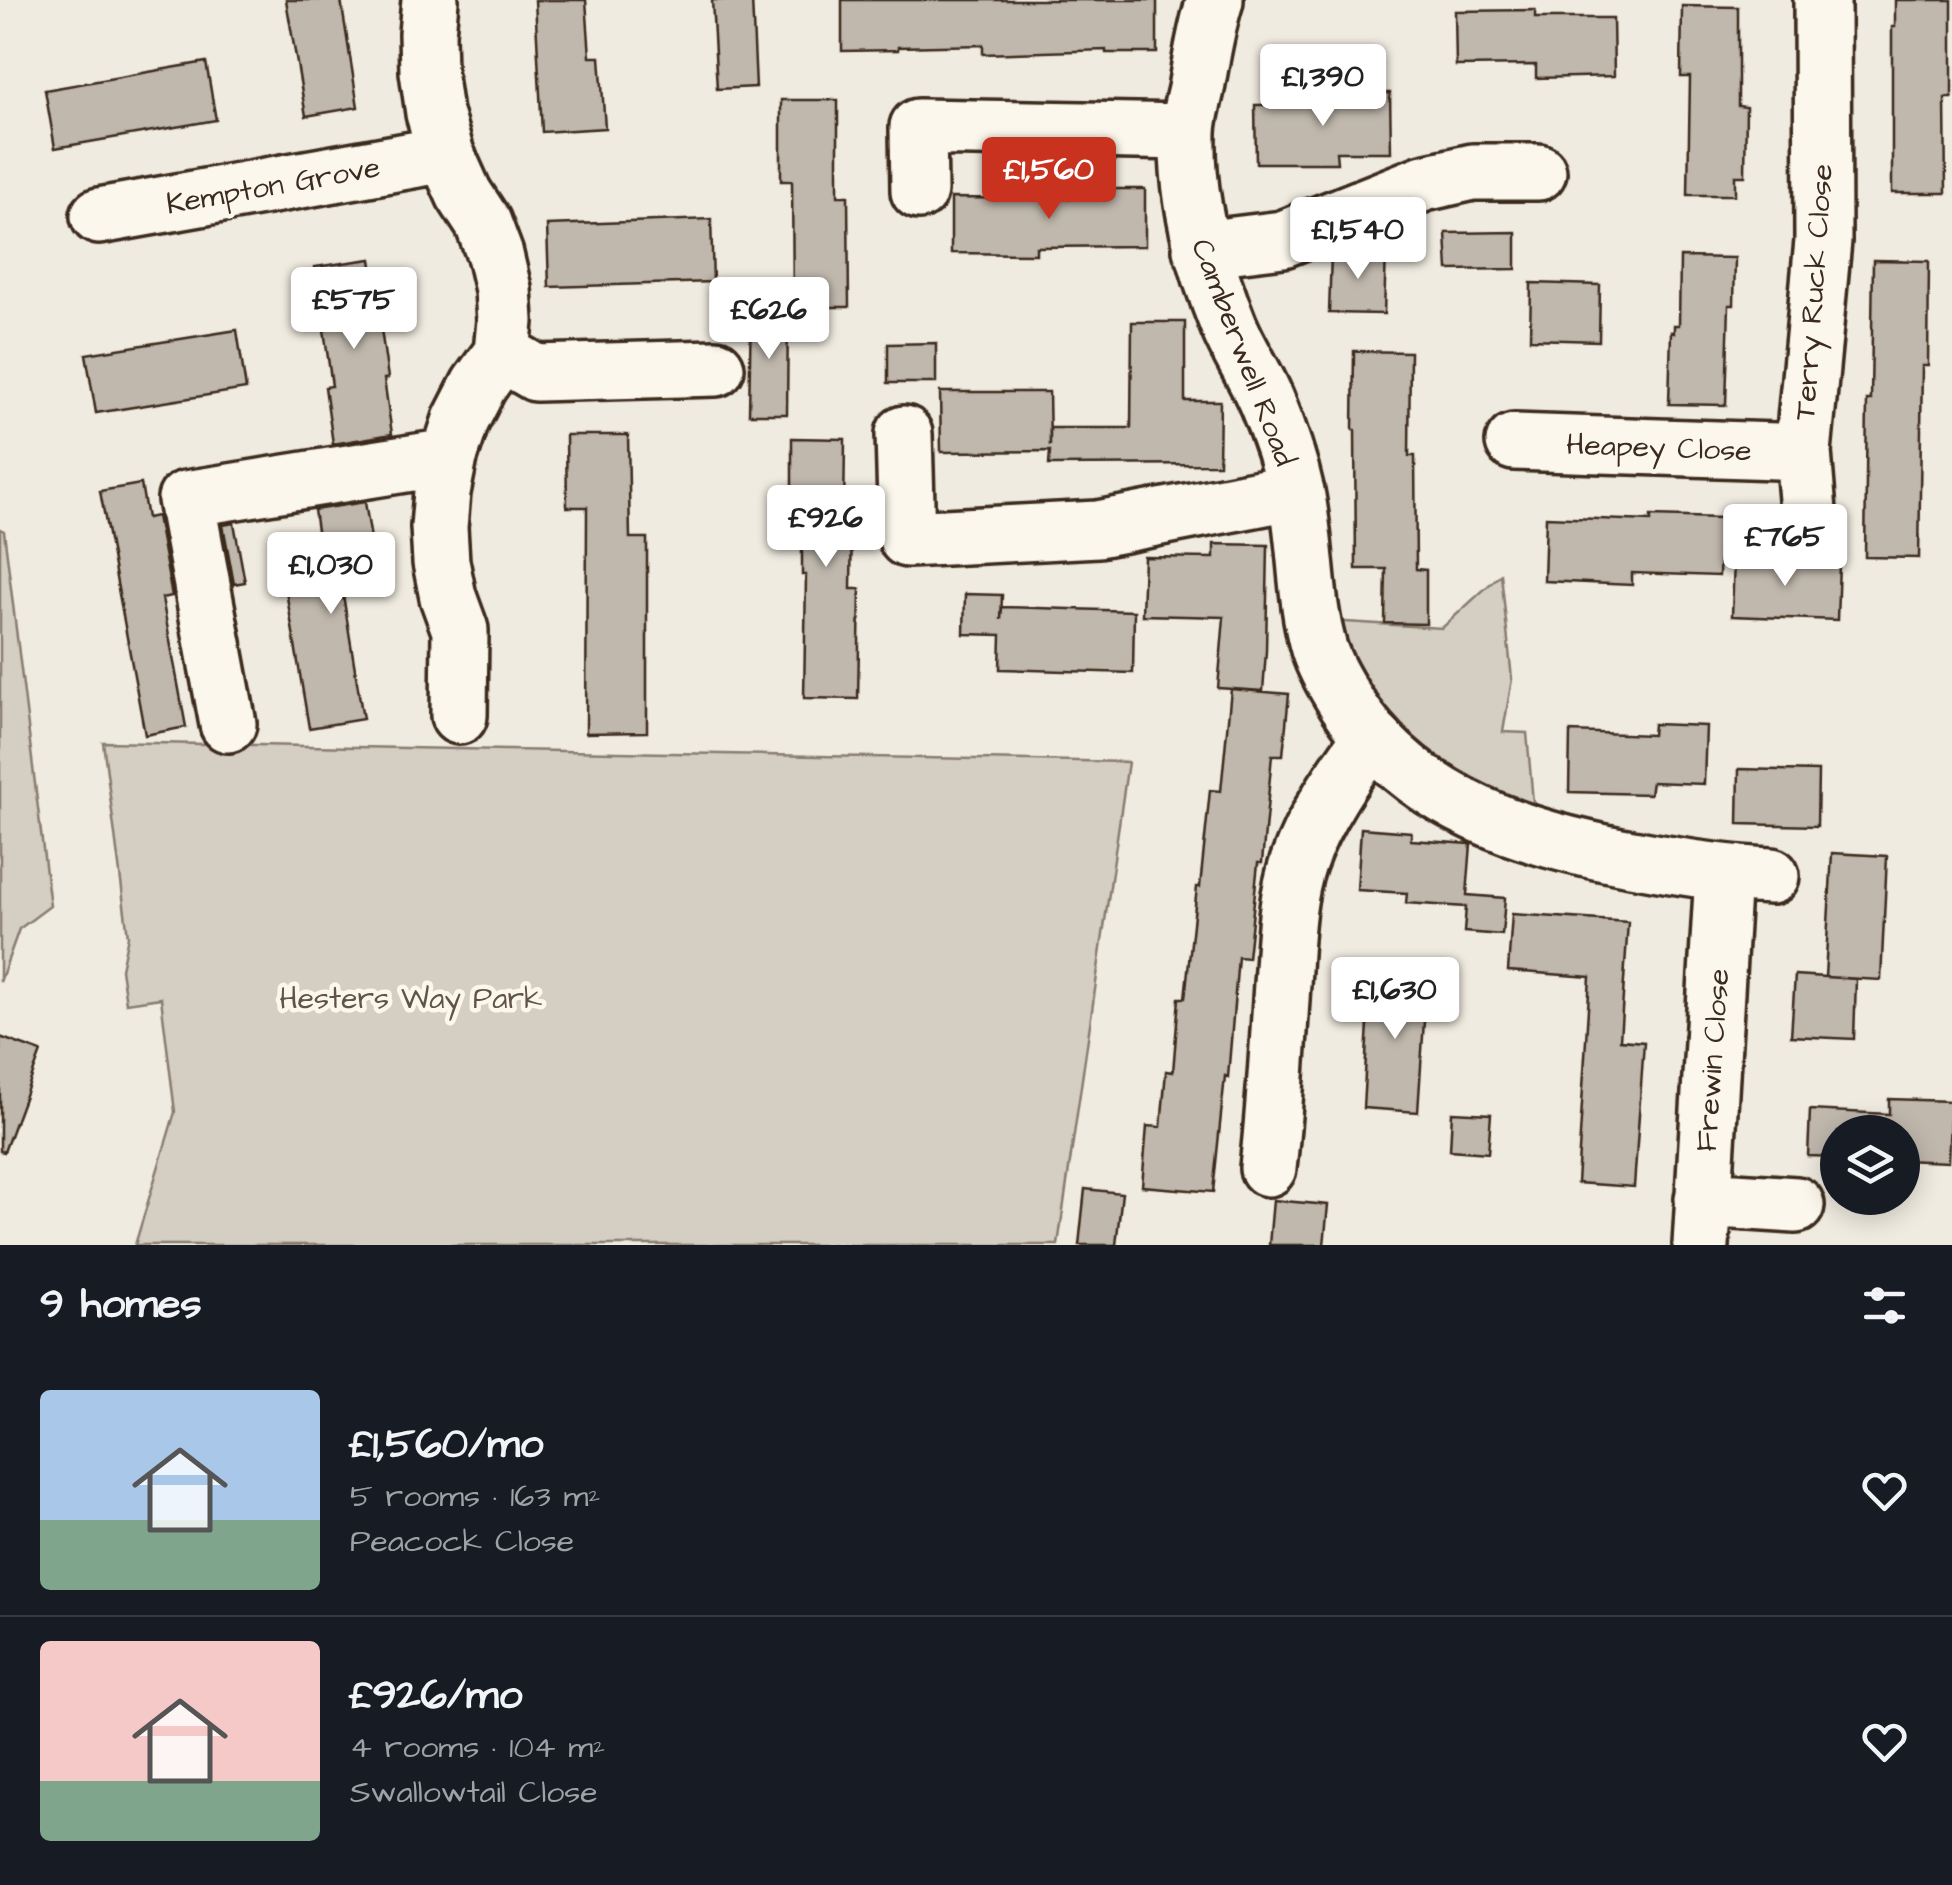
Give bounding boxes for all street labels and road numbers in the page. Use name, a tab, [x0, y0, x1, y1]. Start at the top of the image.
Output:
street label: Kempton Grove	[163, 147, 383, 225]
street label: Terry Ruck Close	[1784, 163, 1845, 422]
street label: Camberwell Road	[1180, 233, 1306, 472]
street label: Heapey Close	[1566, 424, 1752, 473]
street label: Frewin Close	[1686, 967, 1740, 1153]

